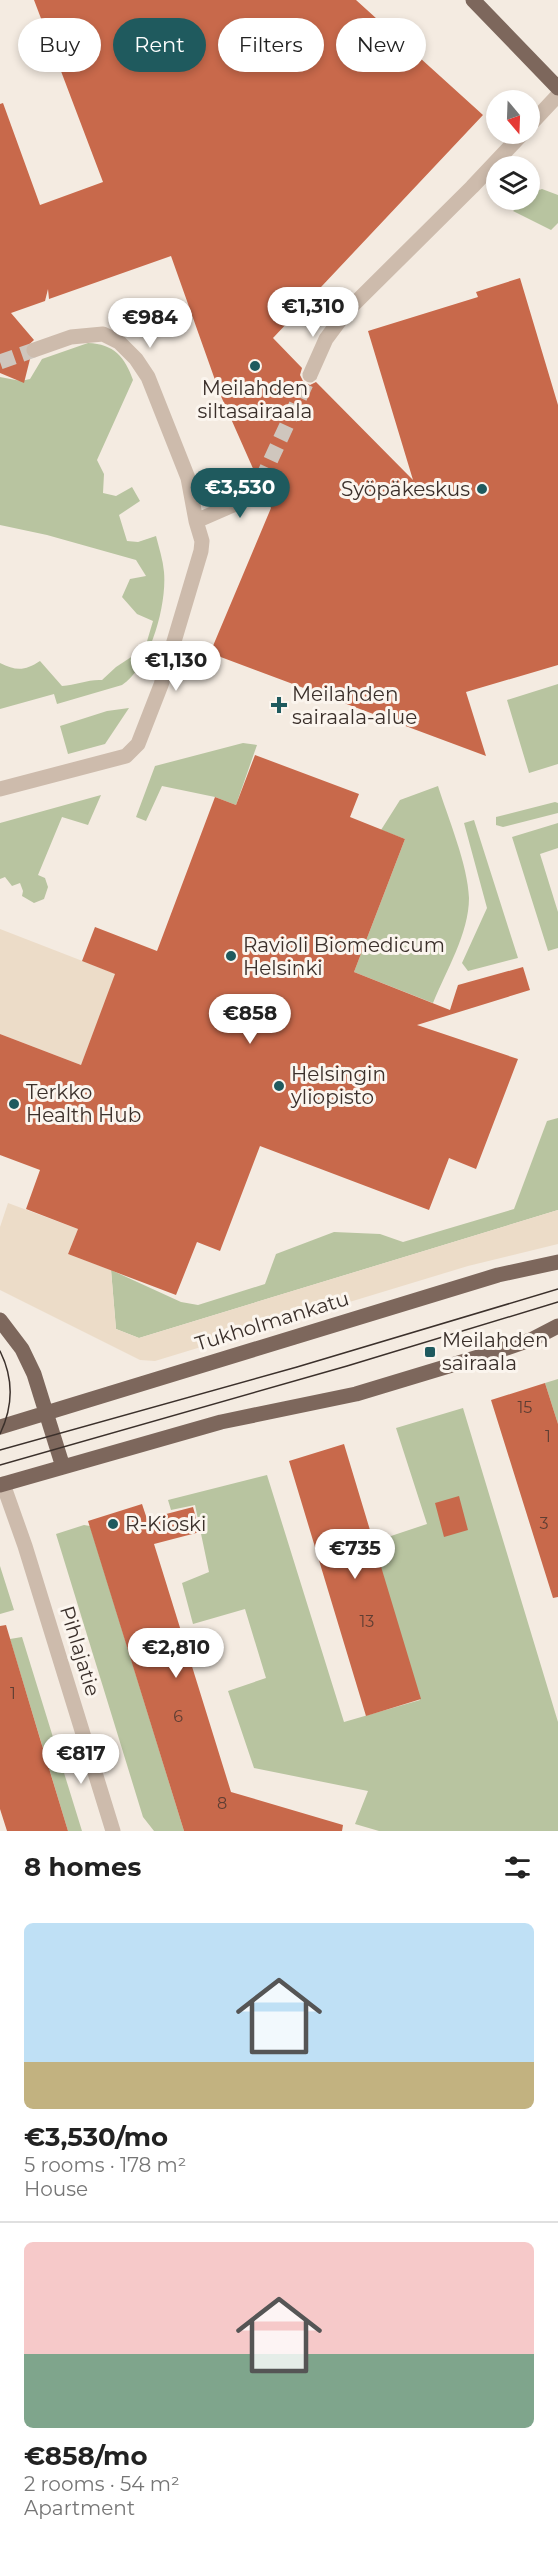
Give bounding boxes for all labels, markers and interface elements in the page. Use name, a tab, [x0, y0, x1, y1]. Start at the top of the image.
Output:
chip: Buy	[18, 18, 101, 72]
chip: Rent	[113, 18, 206, 72]
chip: Filters	[218, 18, 324, 72]
chip: New	[336, 18, 426, 72]
north arrow	[486, 90, 540, 144]
map controls	[486, 90, 540, 210]
button: layers	[486, 156, 540, 210]
pin: €1,310	[264, 287, 362, 338]
text: €1,310	[282, 294, 344, 318]
pin: €984	[114, 298, 186, 349]
text: €984	[122, 305, 178, 329]
marker: Meilahden siltasairaala	[248, 359, 262, 373]
place label: Meilahden siltasairaala	[198, 376, 312, 423]
pin: €3,530	[191, 468, 289, 519]
text: €3,530	[205, 475, 275, 499]
place label: Syöpäkeskus	[341, 477, 470, 501]
marker: Syöpäkeskus	[475, 482, 489, 496]
pin: €1,130	[127, 641, 225, 692]
text: €1,130	[145, 648, 207, 672]
place label: Meilahden sairaala-alue	[292, 682, 417, 729]
marker: Meilahden sairaala-alue	[270, 696, 288, 714]
place label: Ravioli Biomedicum Helsinki	[243, 933, 445, 980]
marker: Ravioli Biomedicum Helsinki	[224, 949, 238, 963]
pin: €858	[214, 994, 286, 1045]
text: €858	[223, 1001, 277, 1025]
place label: Helsingin yliopisto	[290, 1062, 386, 1109]
marker: Helsingin yliopisto	[272, 1079, 286, 1093]
place label: Terkko Health Hub	[26, 1080, 141, 1127]
marker: Terkko Health Hub	[7, 1097, 21, 1111]
street label: Tukholmankatu	[192, 1286, 352, 1356]
place label: Meilahden sairaala	[442, 1328, 548, 1375]
marker: Meilahden sairaala	[423, 1345, 437, 1359]
house number: 15	[518, 1398, 532, 1417]
house number: 1	[545, 1427, 551, 1446]
place label: R-Kioski	[125, 1512, 206, 1536]
house number: 3	[539, 1514, 549, 1533]
marker: R-Kioski	[106, 1517, 120, 1531]
pin: €735	[319, 1529, 391, 1580]
text: €735	[329, 1536, 381, 1560]
street label: Pihlajatie	[55, 1603, 105, 1699]
house number: 13	[360, 1612, 374, 1631]
pin: €2,810	[127, 1628, 225, 1679]
text: €2,810	[142, 1635, 210, 1659]
house number: 1	[10, 1684, 16, 1703]
house number: 6	[173, 1707, 183, 1726]
pin: €817	[45, 1734, 117, 1785]
text: €817	[56, 1741, 106, 1765]
house number: 8	[217, 1794, 227, 1813]
text: 8 homes	[24, 1851, 141, 1883]
icon: filters	[501, 1851, 534, 1884]
icon: home	[225, 1962, 333, 2070]
text: €3,530/mo	[24, 2121, 168, 2153]
text: 5 rooms · 178 m²	[24, 2153, 186, 2177]
text: House	[24, 2177, 88, 2201]
icon: home	[225, 2281, 333, 2389]
text: €858/mo	[24, 2440, 148, 2472]
text: 2 rooms · 54 m²	[24, 2472, 180, 2496]
text: Apartment	[24, 2496, 135, 2520]

